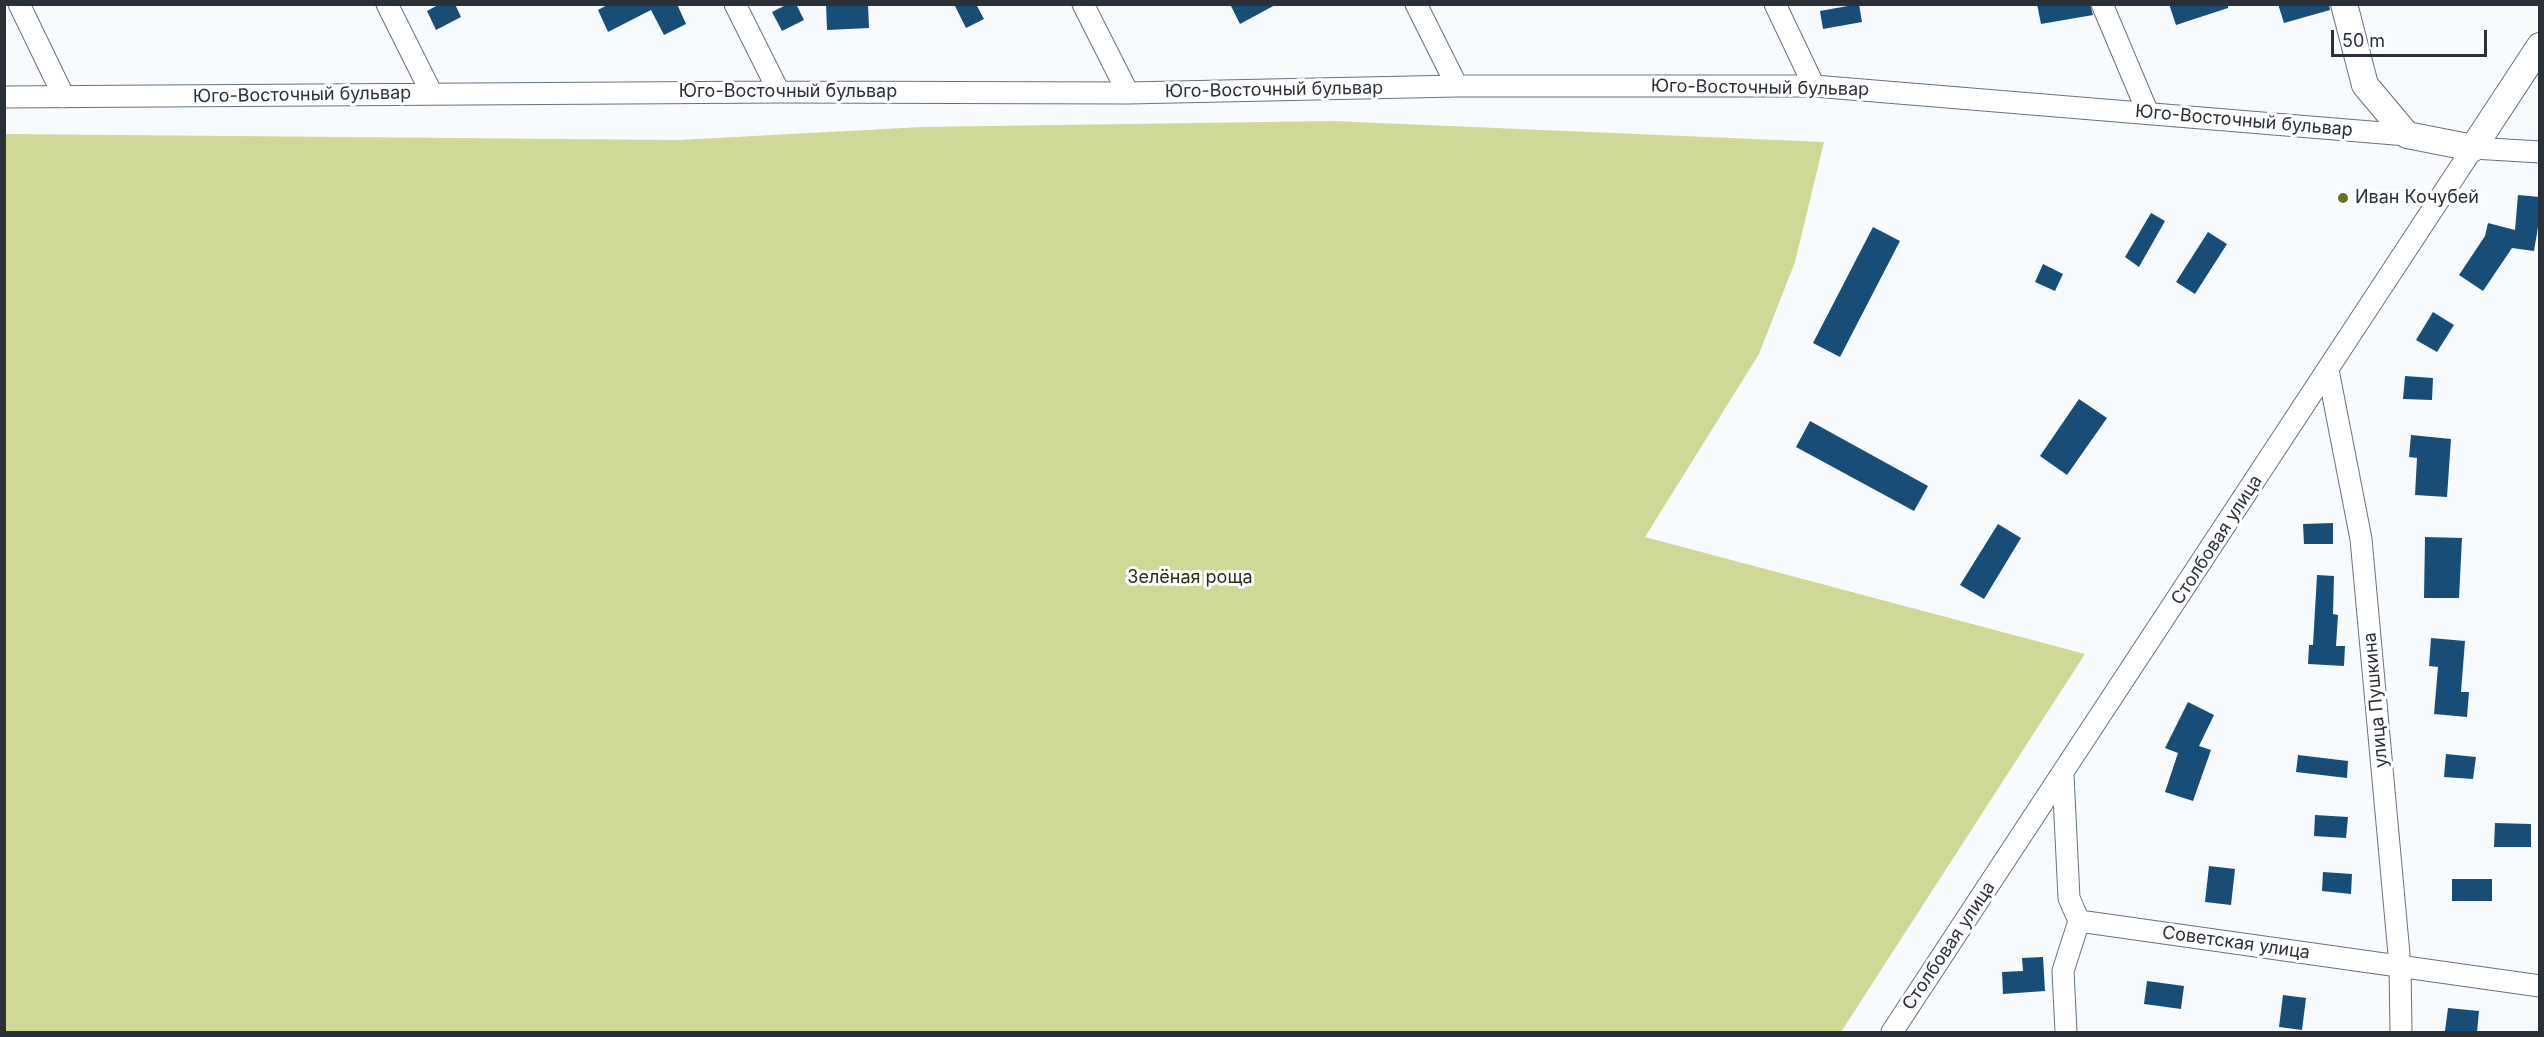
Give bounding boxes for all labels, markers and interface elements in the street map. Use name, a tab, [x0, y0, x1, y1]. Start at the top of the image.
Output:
scale bar	[2334, 18, 2490, 56]
text: 50 m	[2342, 30, 2385, 51]
street label: Юго-Восточный бульвар	[1651, 75, 1869, 101]
street label: Юго-Восточный бульвар	[1165, 77, 1383, 103]
street label: Юго-Восточный бульвар	[679, 81, 897, 103]
street label: Юго-Восточный бульвар	[193, 82, 411, 108]
street label: Юго-Восточный бульвар	[2134, 101, 2354, 141]
place label: Иван Кочубей	[2355, 187, 2479, 209]
marker: Иван Кочубей	[2336, 191, 2350, 205]
street label: Столбовая улица	[2167, 471, 2267, 609]
park label: Зелёная роща	[1127, 567, 1253, 589]
street label: улица Пушкина	[2359, 631, 2393, 769]
street label: Столбовая улица	[1898, 878, 2000, 1014]
street label: Советская улица	[2161, 922, 2311, 964]

